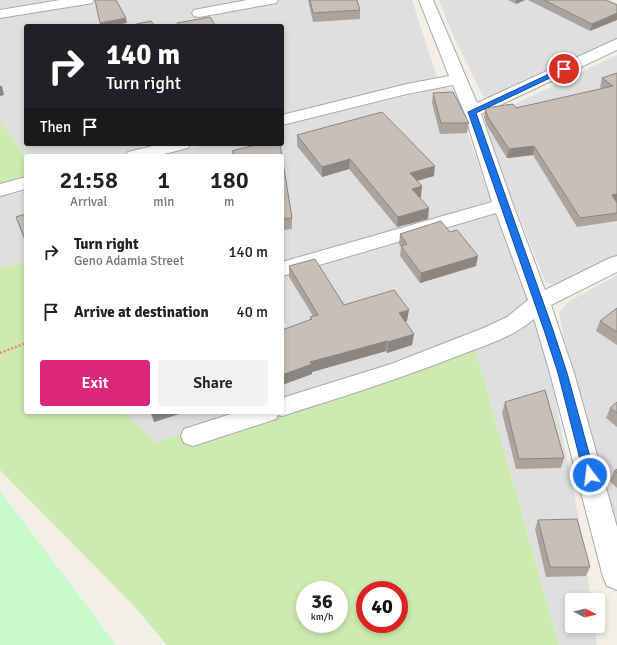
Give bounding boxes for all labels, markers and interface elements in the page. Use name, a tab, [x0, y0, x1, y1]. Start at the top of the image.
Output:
text: 140 m	[106, 38, 180, 72]
icon: right	[40, 40, 92, 92]
pin	[547, 52, 581, 86]
icon: arrive	[553, 58, 575, 80]
text: Turn right	[106, 72, 181, 94]
icon: arrive	[79, 116, 101, 138]
text: Then	[40, 118, 71, 136]
text: 21:58	[59, 165, 118, 195]
text: 1	[157, 165, 170, 195]
text: 180	[210, 165, 249, 195]
text: Arrival	[70, 194, 107, 210]
text: min	[153, 194, 174, 210]
text: m	[224, 194, 234, 210]
text: Turn right	[74, 235, 139, 253]
icon: right	[40, 241, 62, 263]
text: 140 m	[228, 243, 268, 261]
text: Geno Adamia Street	[74, 253, 184, 269]
icon: arrive	[40, 301, 62, 323]
text: Arrive at destination	[74, 303, 209, 321]
text: 40 m	[237, 303, 268, 321]
button: Exit	[40, 360, 150, 406]
button: Share	[158, 360, 268, 406]
position arrow	[569, 454, 611, 496]
speed limit sign: 40	[356, 581, 408, 633]
text: 36	[311, 589, 333, 614]
north arrow	[565, 593, 605, 633]
map controls	[565, 593, 605, 633]
text: km/h	[311, 611, 333, 623]

